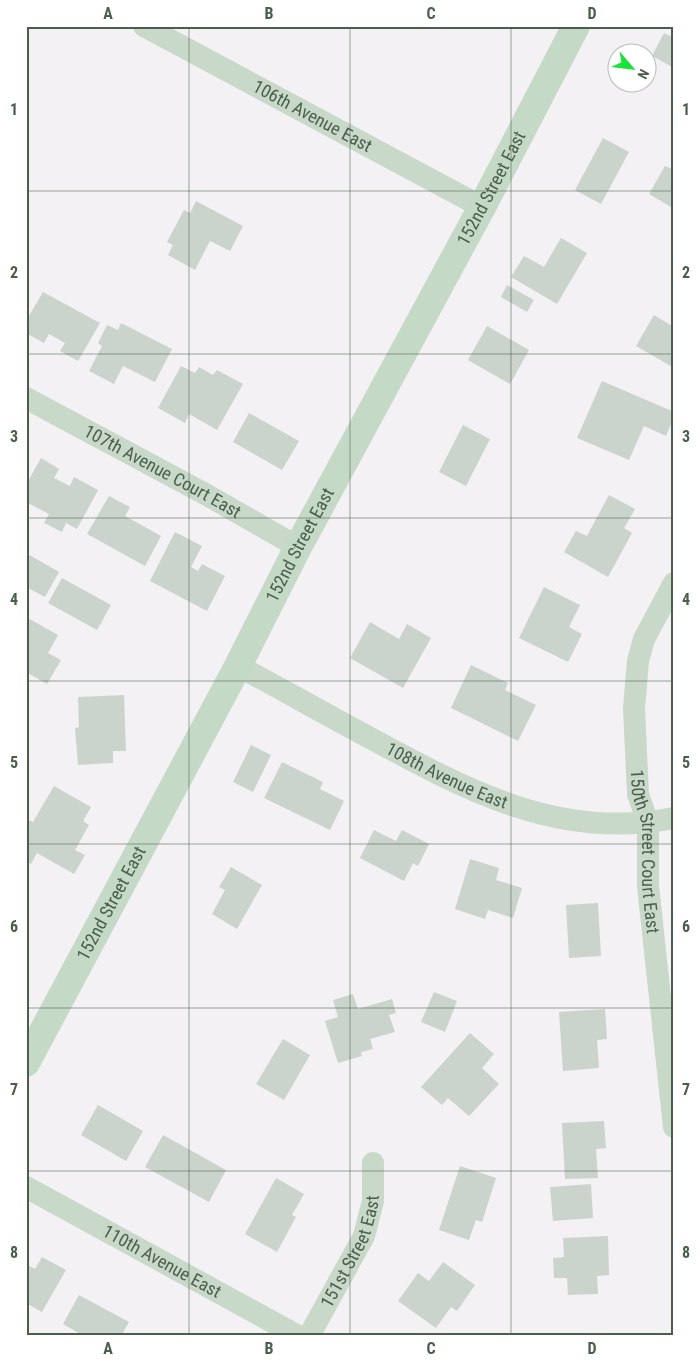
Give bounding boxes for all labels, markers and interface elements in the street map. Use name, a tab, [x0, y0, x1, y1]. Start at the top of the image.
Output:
text: A	[103, 4, 113, 23]
text: B	[265, 4, 274, 23]
text: C	[426, 4, 436, 23]
text: D	[587, 4, 597, 23]
north arrow	[608, 42, 658, 92]
text: N	[634, 67, 653, 82]
street label: 106th Avenue East	[249, 75, 376, 156]
text: 1	[10, 100, 18, 119]
text: 1	[682, 100, 690, 119]
street label: 152nd Street East	[452, 127, 530, 249]
text: 2	[10, 263, 18, 282]
text: 2	[682, 263, 690, 282]
street label: 107th Avenue Court East	[81, 420, 245, 522]
text: 3	[10, 427, 18, 446]
text: 3	[682, 427, 690, 446]
street label: 152nd Street East	[261, 484, 338, 605]
text: 4	[10, 590, 18, 609]
text: 4	[682, 590, 690, 609]
street label: 108th Avenue East	[383, 738, 510, 813]
text: 5	[10, 753, 18, 772]
text: 5	[682, 753, 690, 772]
street label: 150th Street Court East	[627, 769, 664, 934]
street label: 152nd Street East	[72, 843, 150, 964]
text: 6	[10, 917, 18, 936]
text: 6	[682, 917, 690, 936]
text: 7	[10, 1080, 18, 1099]
text: 7	[682, 1080, 690, 1099]
street label: 151st Street East	[316, 1195, 383, 1311]
street label: 110th Avenue East	[99, 1220, 225, 1302]
text: 8	[10, 1243, 18, 1262]
text: 8	[682, 1243, 690, 1262]
text: A	[103, 1339, 113, 1358]
text: B	[265, 1339, 274, 1358]
text: C	[426, 1339, 436, 1358]
text: D	[587, 1339, 597, 1358]

